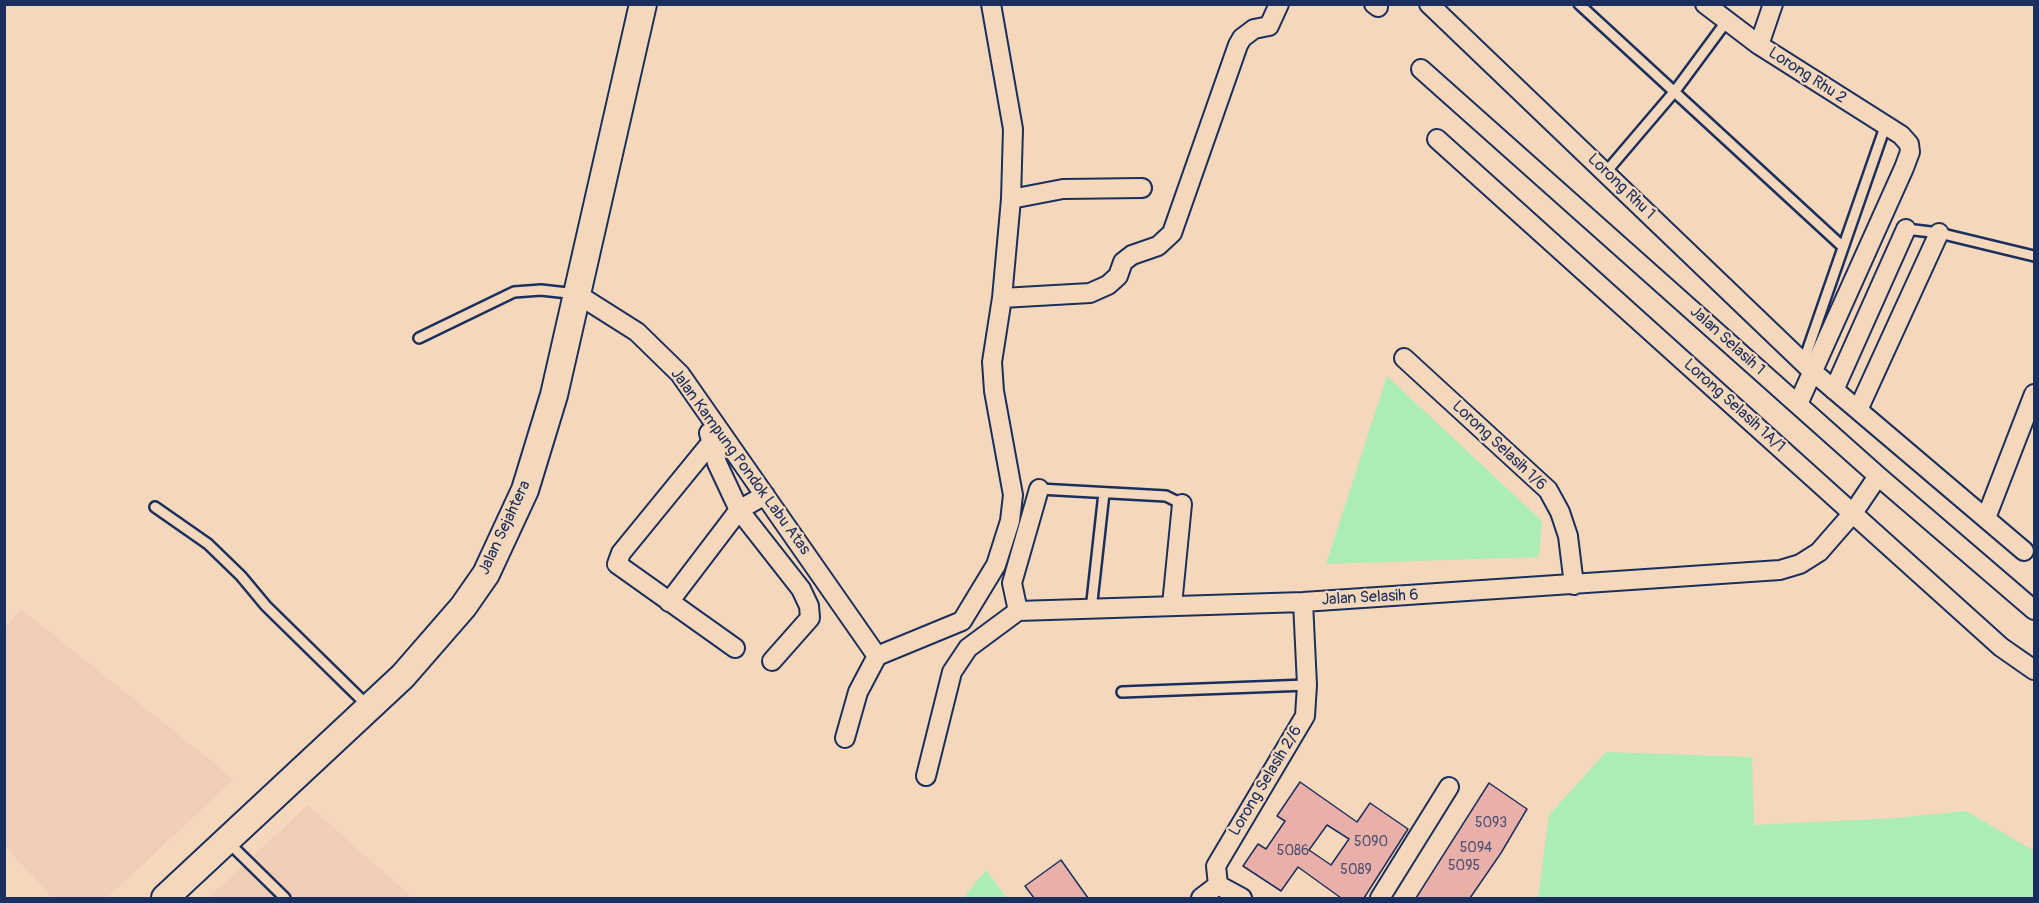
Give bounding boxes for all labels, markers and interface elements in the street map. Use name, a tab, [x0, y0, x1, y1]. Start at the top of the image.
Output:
street label: Lorong Rhu 2	[1764, 44, 1850, 108]
street label: Lorong Rhu 1	[1583, 150, 1659, 224]
street label: Jalan Selasih 1	[1686, 302, 1768, 380]
street label: Lorong Selasih 1A/1	[1679, 355, 1789, 457]
street label: Jalan Kampung Pondok Labu Atas	[666, 365, 814, 559]
street label: Lorong Selasih 1/6	[1448, 397, 1550, 495]
street label: Jalan Sejahtera	[475, 478, 535, 578]
street label: Jalan Selasih 6	[1321, 586, 1419, 610]
street label: Lorong Selasih 2/6	[1225, 722, 1307, 840]
house number: 5093	[1475, 815, 1507, 831]
house number: 5090	[1354, 834, 1388, 850]
house number: 5094	[1460, 840, 1492, 856]
house number: 5086	[1277, 843, 1309, 859]
house number: 5095	[1448, 858, 1480, 874]
house number: 5089	[1340, 862, 1372, 878]

